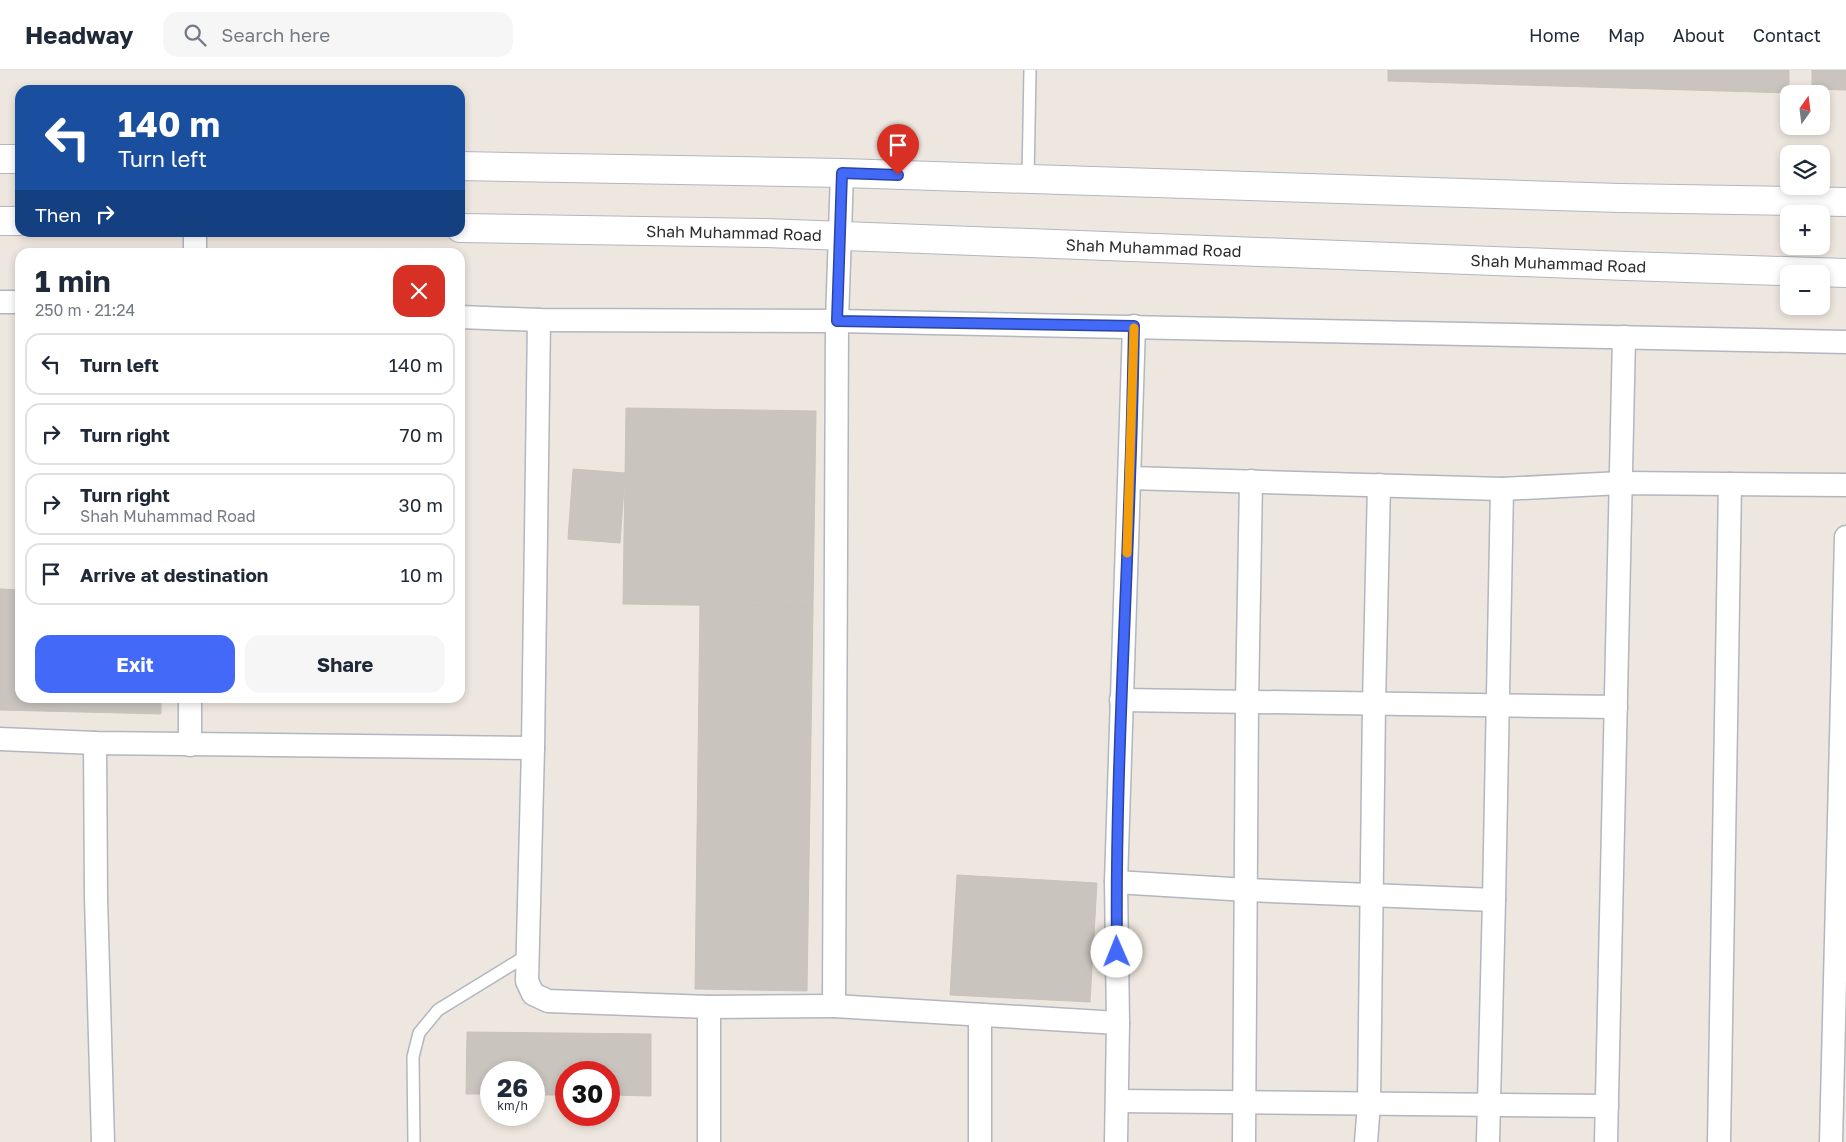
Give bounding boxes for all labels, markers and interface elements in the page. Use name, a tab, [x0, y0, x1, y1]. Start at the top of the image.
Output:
search box	[163, 12, 513, 57]
text: Headway	[25, 20, 133, 49]
icon: search	[181, 21, 209, 49]
text: Search here	[221, 23, 330, 46]
text: Home	[1529, 24, 1580, 46]
text: Map	[1608, 24, 1645, 46]
text: About	[1673, 24, 1725, 46]
text: Contact	[1753, 24, 1821, 46]
north arrow	[1780, 85, 1830, 135]
map controls	[1780, 85, 1830, 315]
text: 140 m	[118, 103, 220, 145]
icon: left	[35, 105, 100, 170]
pin	[877, 124, 919, 175]
icon: arrive	[884, 131, 912, 159]
text: Turn left	[118, 145, 207, 172]
button: layers	[1780, 145, 1830, 195]
icon: right	[91, 200, 119, 228]
text: Then	[35, 203, 81, 226]
button: +	[1780, 205, 1830, 255]
street label: Shah Muhammad Road	[646, 221, 822, 245]
street label: Shah Muhammad Road	[1065, 235, 1242, 261]
street label: Shah Muhammad Road	[1470, 250, 1647, 277]
text: 1 min	[35, 263, 111, 299]
button: close	[393, 265, 445, 317]
button: −	[1780, 265, 1830, 315]
text: 250 m · 21:24	[35, 300, 135, 320]
icon: left	[37, 350, 65, 378]
text: Turn left	[80, 353, 159, 376]
text: 140 m	[389, 353, 443, 376]
icon: right	[37, 420, 65, 448]
text: Turn right	[80, 423, 170, 446]
text: 70 m	[400, 423, 443, 446]
text: Turn right	[80, 483, 170, 506]
icon: right	[37, 490, 65, 518]
text: 30 m	[399, 493, 443, 516]
text: Shah Muhammad Road	[80, 506, 256, 526]
icon: arrive	[37, 560, 65, 588]
text: Arrive at destination	[80, 563, 268, 586]
text: 10 m	[400, 563, 443, 586]
button: Exit	[35, 635, 235, 693]
button: Share	[245, 635, 445, 693]
position arrow	[1090, 925, 1142, 977]
speed limit sign: 30	[555, 1061, 620, 1126]
text: 26	[497, 1072, 528, 1103]
text: km/h	[497, 1098, 528, 1113]

